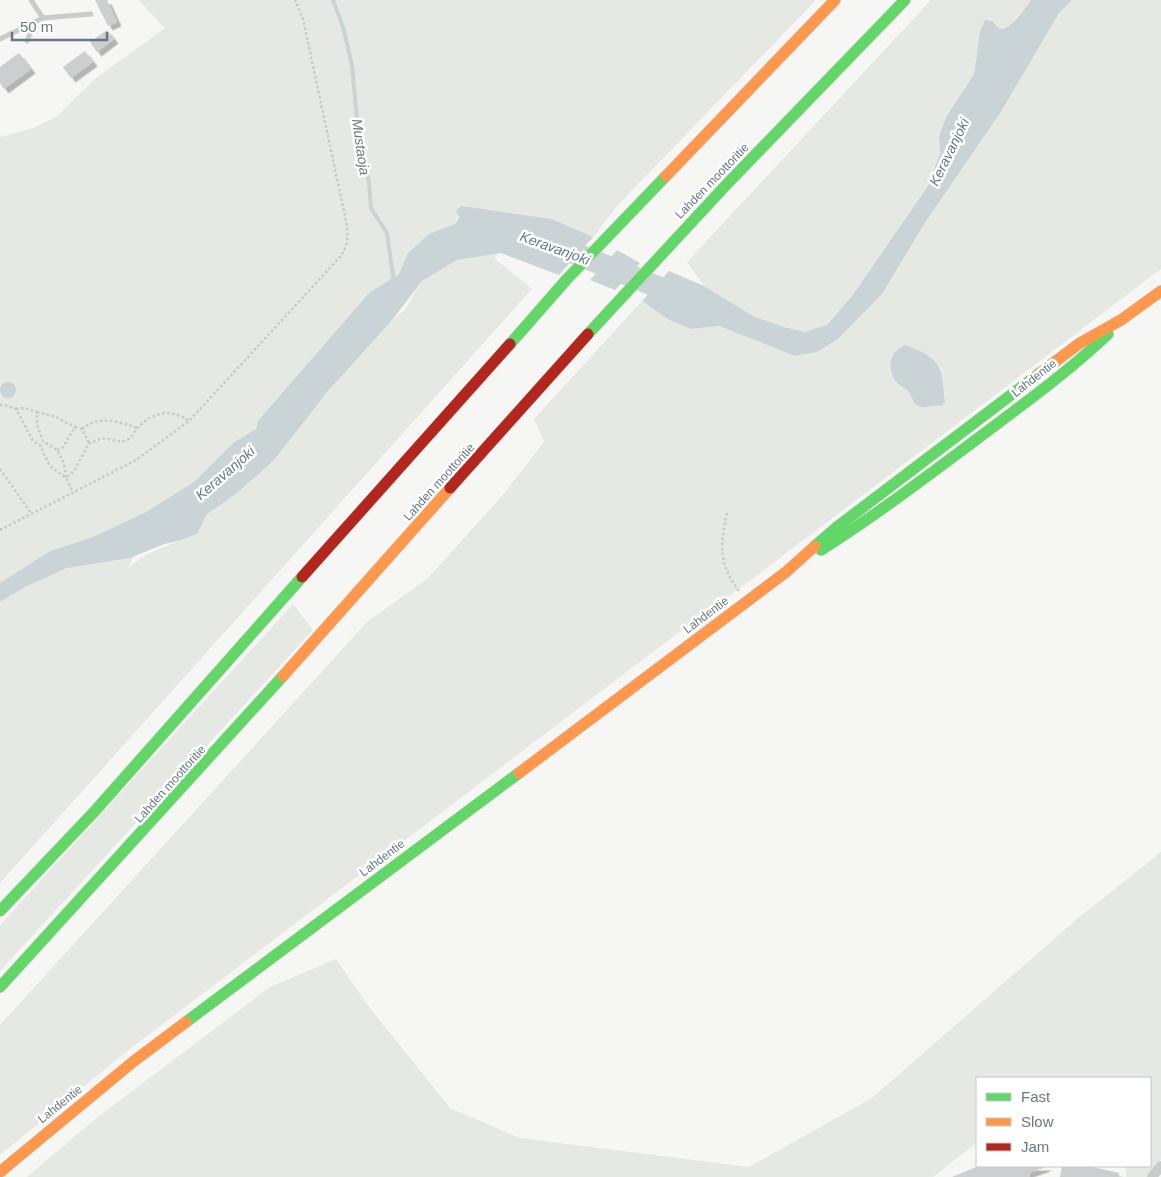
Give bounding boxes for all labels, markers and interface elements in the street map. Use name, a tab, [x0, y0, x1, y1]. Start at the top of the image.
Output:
scale bar	[12, 10, 108, 42]
text: 50 m	[20, 18, 53, 35]
water label: Keravanjoki	[926, 115, 973, 188]
water label: Mustaoja	[349, 118, 373, 176]
street label: Lahden moottoritie	[672, 140, 752, 222]
water label: Keravanjoki	[518, 228, 593, 268]
street label: Lahdentie	[1009, 356, 1059, 400]
street label: Lahden moottoritie	[401, 440, 478, 524]
water label: Keravanjoki	[192, 442, 259, 503]
street label: Lahdentie	[681, 593, 732, 636]
street label: Lahden moottoritie	[132, 742, 209, 826]
street label: Lahdentie	[357, 836, 408, 879]
legend	[976, 1077, 1151, 1167]
street label: Lahdentie	[35, 1082, 85, 1126]
text: Fast	[1021, 1088, 1051, 1105]
text: Slow	[1021, 1113, 1054, 1130]
text: Jam	[1021, 1138, 1049, 1155]

